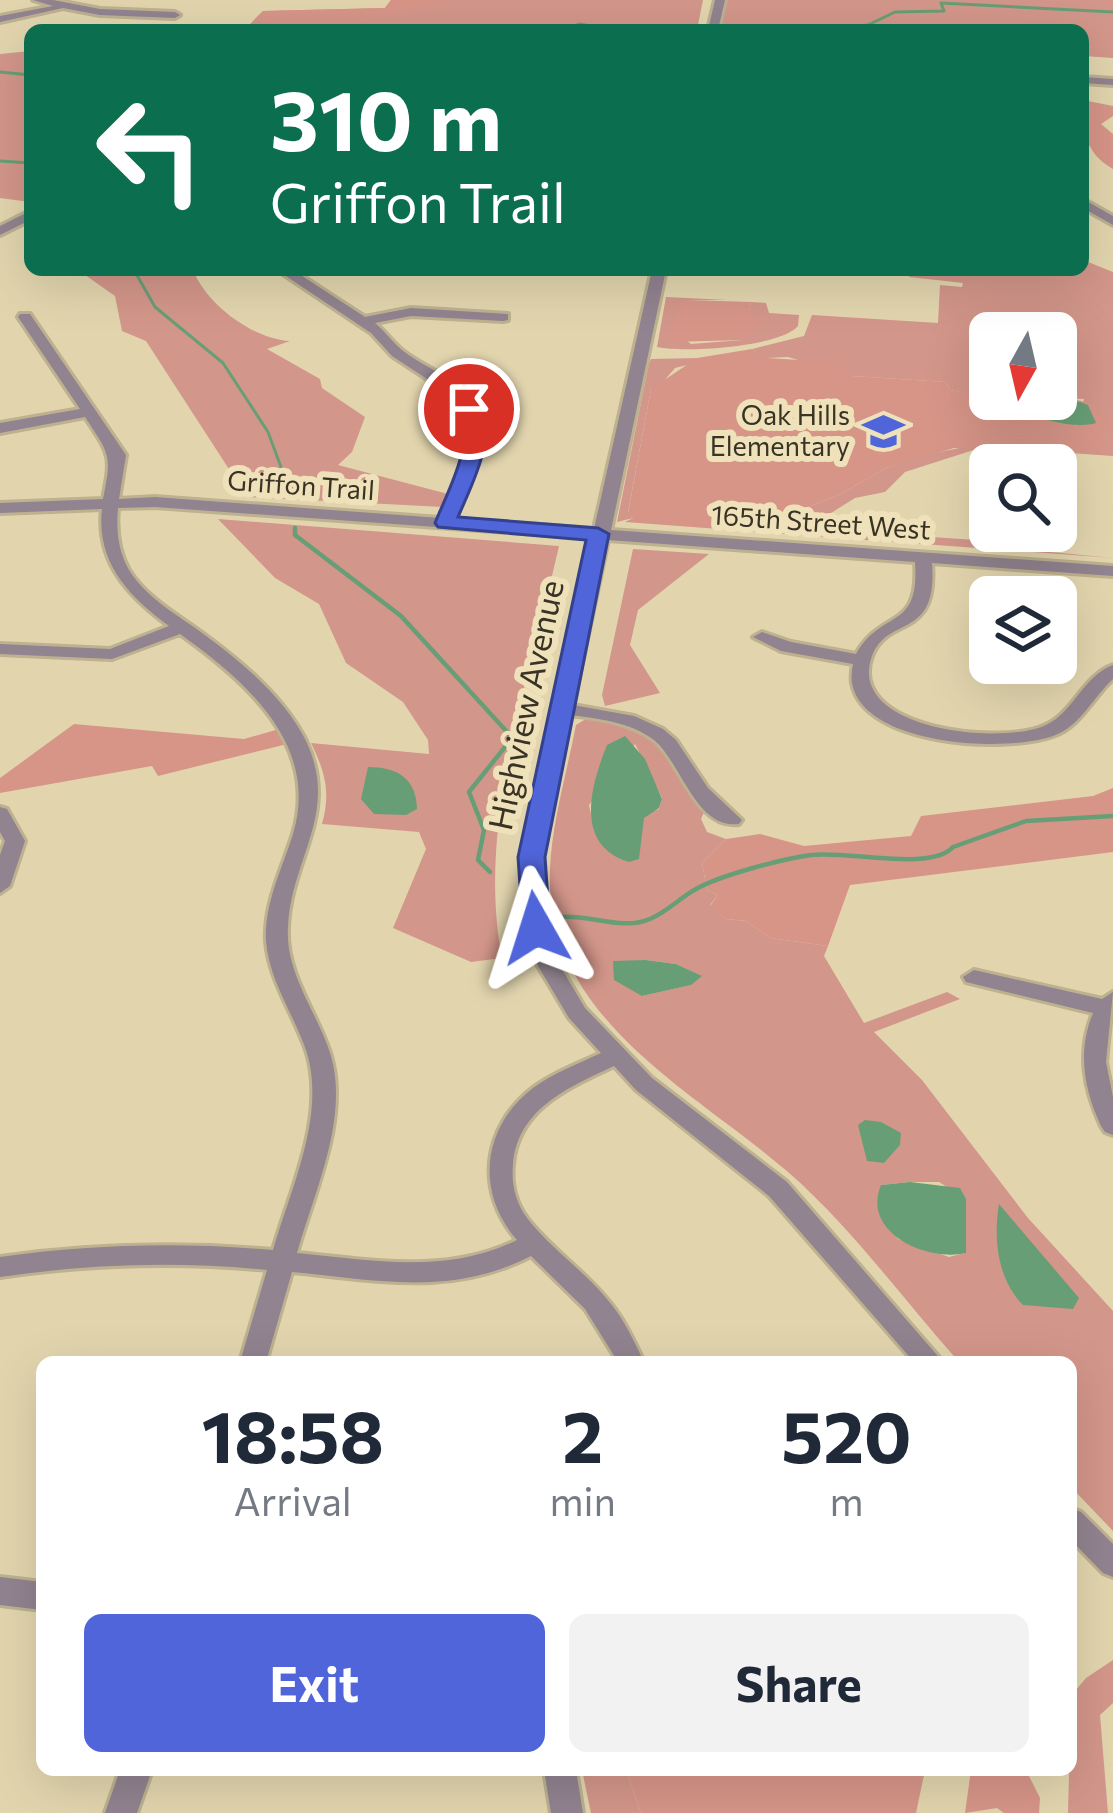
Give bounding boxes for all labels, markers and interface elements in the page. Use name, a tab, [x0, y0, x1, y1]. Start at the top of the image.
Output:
text: 310 m	[270, 66, 502, 168]
icon: left	[72, 72, 228, 228]
text: Griffon Trail	[270, 168, 566, 234]
north arrow	[969, 312, 1077, 420]
map controls	[969, 312, 1077, 684]
pin	[418, 358, 520, 460]
icon: arrive	[436, 376, 502, 442]
place label: Oak Hills Elementary	[710, 398, 850, 462]
school or university icon: Oak Hills Elementary	[861, 409, 907, 455]
button: search	[969, 444, 1077, 552]
street label: Griffon Trail	[226, 463, 376, 506]
street label: 165th Street West	[710, 497, 932, 546]
street label: Highview Avenue	[478, 576, 571, 834]
button: layers	[969, 576, 1077, 684]
position arrow	[473, 865, 599, 991]
text: 18:58	[201, 1390, 384, 1478]
text: 2	[562, 1390, 603, 1478]
text: 520	[781, 1390, 912, 1478]
text: Arrival	[234, 1476, 352, 1524]
text: min	[549, 1476, 616, 1524]
text: m	[829, 1476, 863, 1524]
button: Exit	[84, 1614, 545, 1752]
button: Share	[569, 1614, 1029, 1752]

